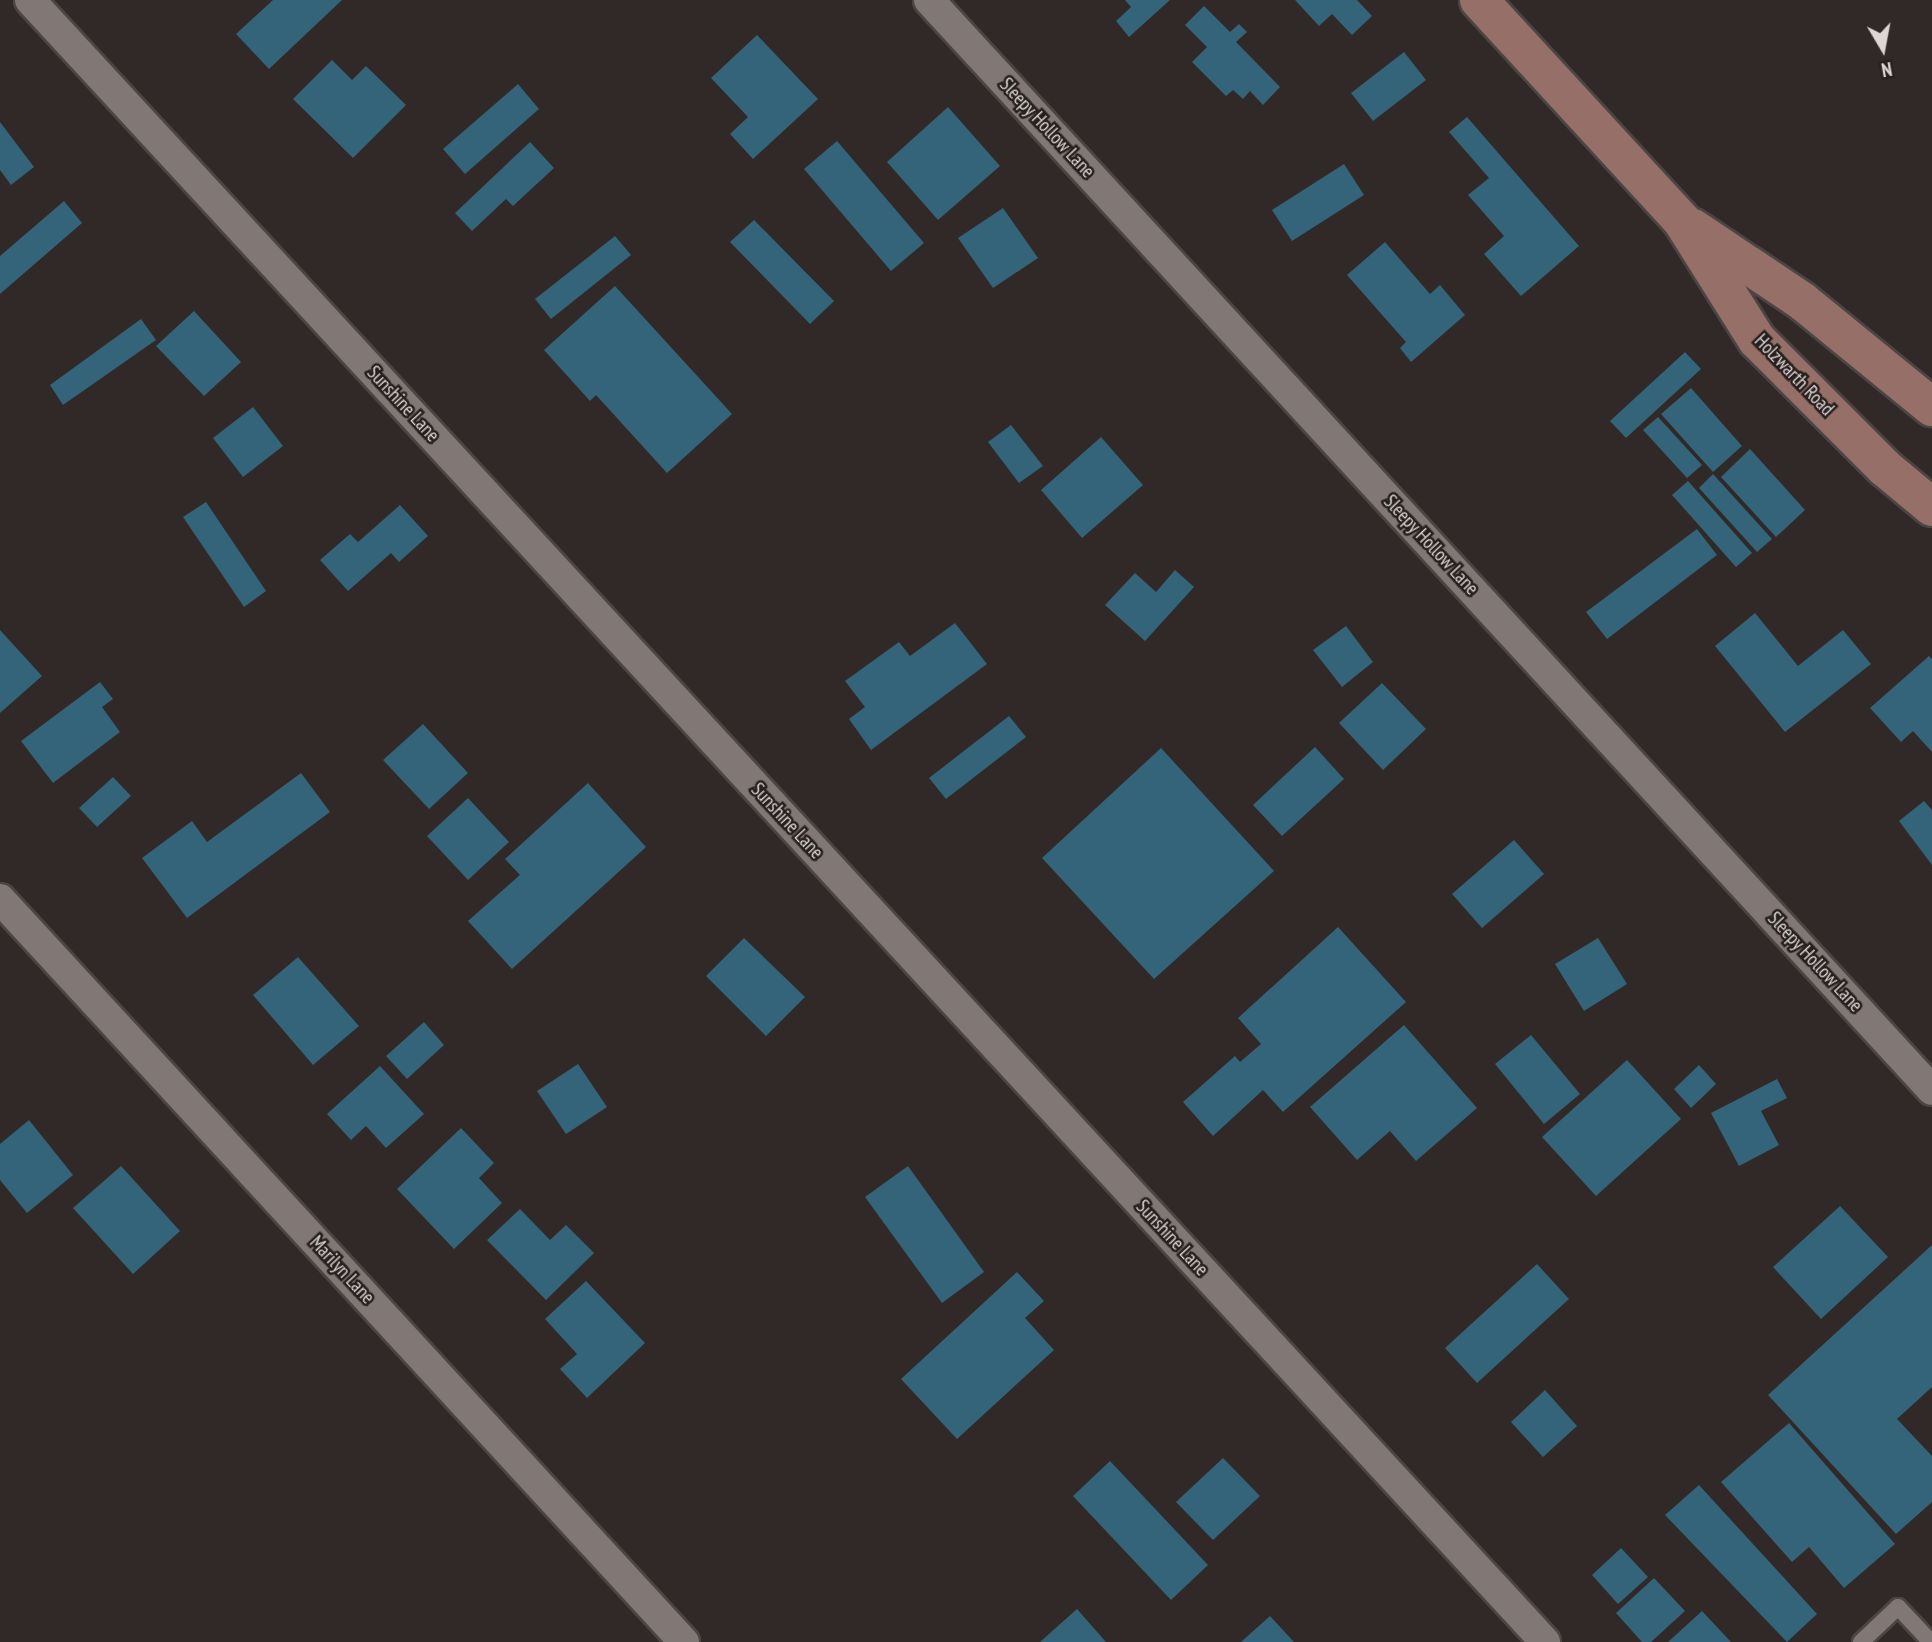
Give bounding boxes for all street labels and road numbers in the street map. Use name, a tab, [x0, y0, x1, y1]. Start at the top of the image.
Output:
street label: Sleepy Hollow Lane	[995, 73, 1099, 183]
street label: Holzwarth Road	[1750, 330, 1838, 420]
street label: Sunshine Lane	[362, 361, 444, 447]
street label: Sleepy Hollow Lane	[1379, 490, 1483, 600]
street label: Sunshine Lane	[746, 778, 828, 864]
street label: Sleepy Hollow Lane	[1763, 907, 1867, 1017]
street label: Sunshine Lane	[1131, 1195, 1213, 1281]
street label: Marilyn Lane	[305, 1231, 379, 1309]

